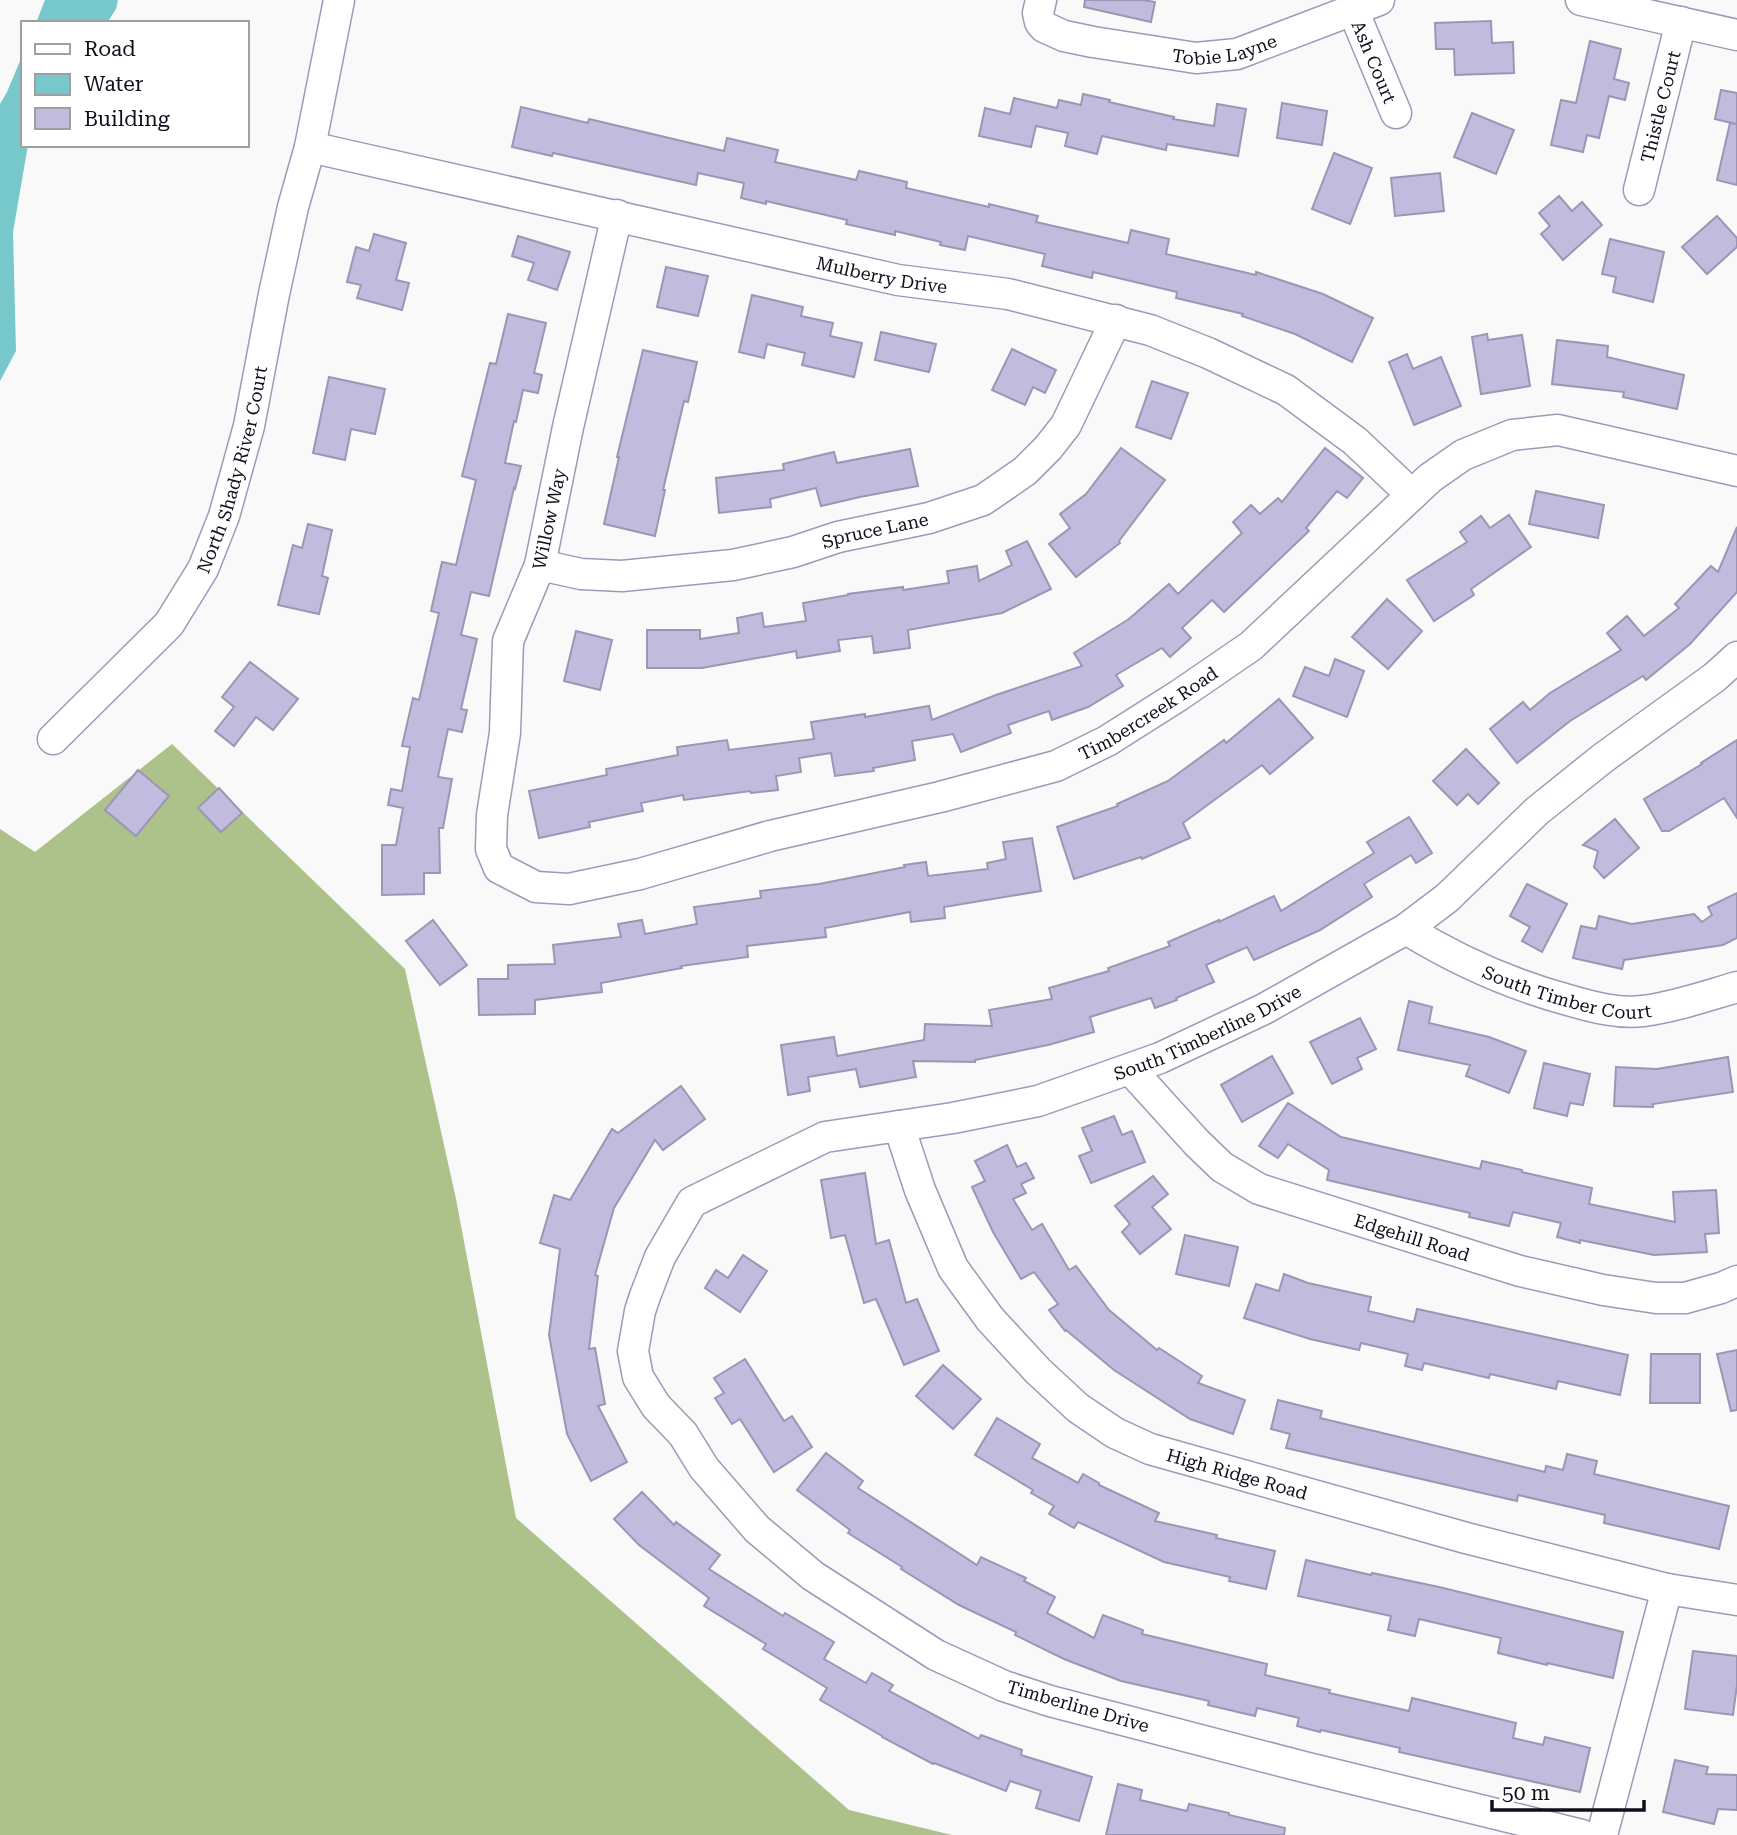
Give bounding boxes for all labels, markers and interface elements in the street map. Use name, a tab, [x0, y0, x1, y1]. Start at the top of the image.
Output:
street label: Ash Court	[1348, 17, 1401, 106]
legend	[21, 21, 248, 147]
street label: Tobie Layne	[1171, 29, 1279, 69]
text: Road	[84, 37, 136, 61]
street label: Thistle Court	[1636, 48, 1684, 165]
text: Water	[84, 72, 144, 96]
text: Building	[84, 107, 170, 131]
street label: Mulberry Drive	[814, 251, 949, 297]
street label: North Shady River Court	[192, 364, 271, 576]
street label: Willow Way	[528, 466, 570, 571]
street label: Spruce Lane	[819, 508, 930, 552]
street label: Timbercreek Road	[1075, 661, 1222, 764]
street label: South Timber Court	[1480, 961, 1653, 1022]
street label: South Timberline Drive	[1111, 980, 1304, 1084]
street label: Edgehill Road	[1352, 1209, 1473, 1265]
street label: High Ridge Road	[1164, 1444, 1310, 1503]
street label: Timberline Drive	[1004, 1676, 1152, 1736]
scale bar	[1492, 1769, 1644, 1813]
text: 50 m	[1502, 1781, 1550, 1805]

